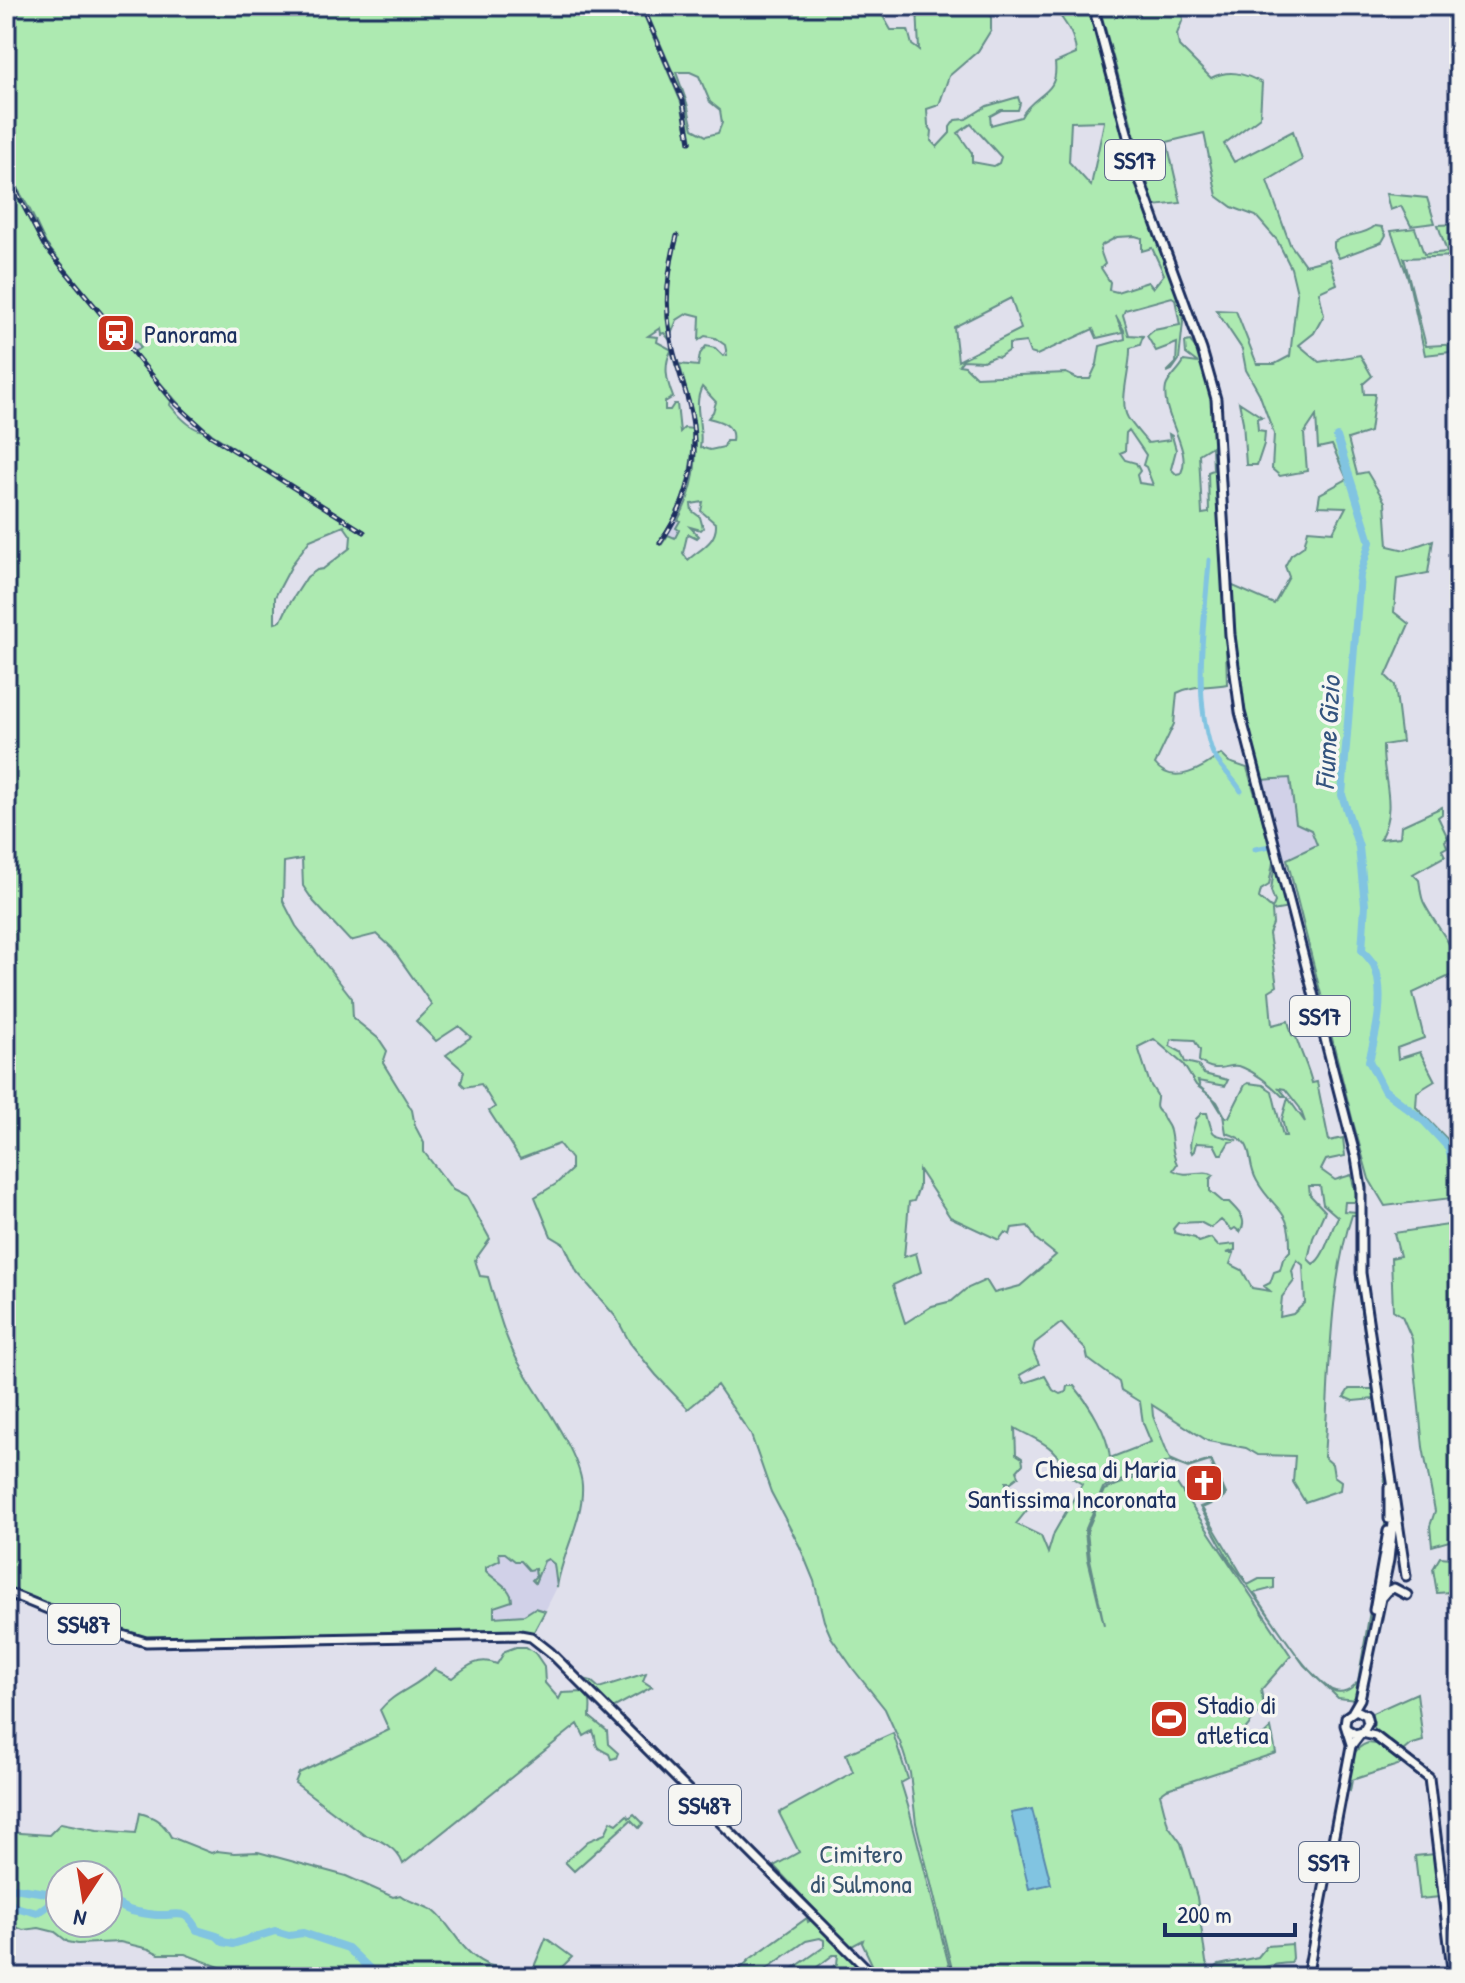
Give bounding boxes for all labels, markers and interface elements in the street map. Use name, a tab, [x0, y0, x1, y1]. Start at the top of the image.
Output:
road number: SS17	[1105, 140, 1165, 180]
station icon: Panorama	[95, 312, 137, 354]
place label: Panorama	[144, 316, 237, 351]
water label: Fiume Gizio	[1305, 673, 1349, 791]
road number: SS17	[1290, 996, 1350, 1036]
place label: Chiesa di Maria Santissima Incoronata	[968, 1451, 1176, 1516]
church icon: Chiesa di Maria Santissima Incoronata	[1183, 1462, 1225, 1504]
road number: SS487	[48, 1604, 120, 1644]
place label: Stadio di atletica	[1197, 1687, 1276, 1752]
sports icon: Stadio di atletica	[1148, 1698, 1190, 1740]
road number: SS487	[669, 1785, 741, 1825]
park label: Cimitero di Sulmona	[810, 1836, 912, 1901]
road number: SS17	[1299, 1842, 1359, 1882]
north arrow	[44, 1859, 124, 1939]
scale bar	[1165, 1887, 1295, 1937]
text: 200 m	[1177, 1898, 1232, 1930]
text: N	[71, 1903, 89, 1934]

